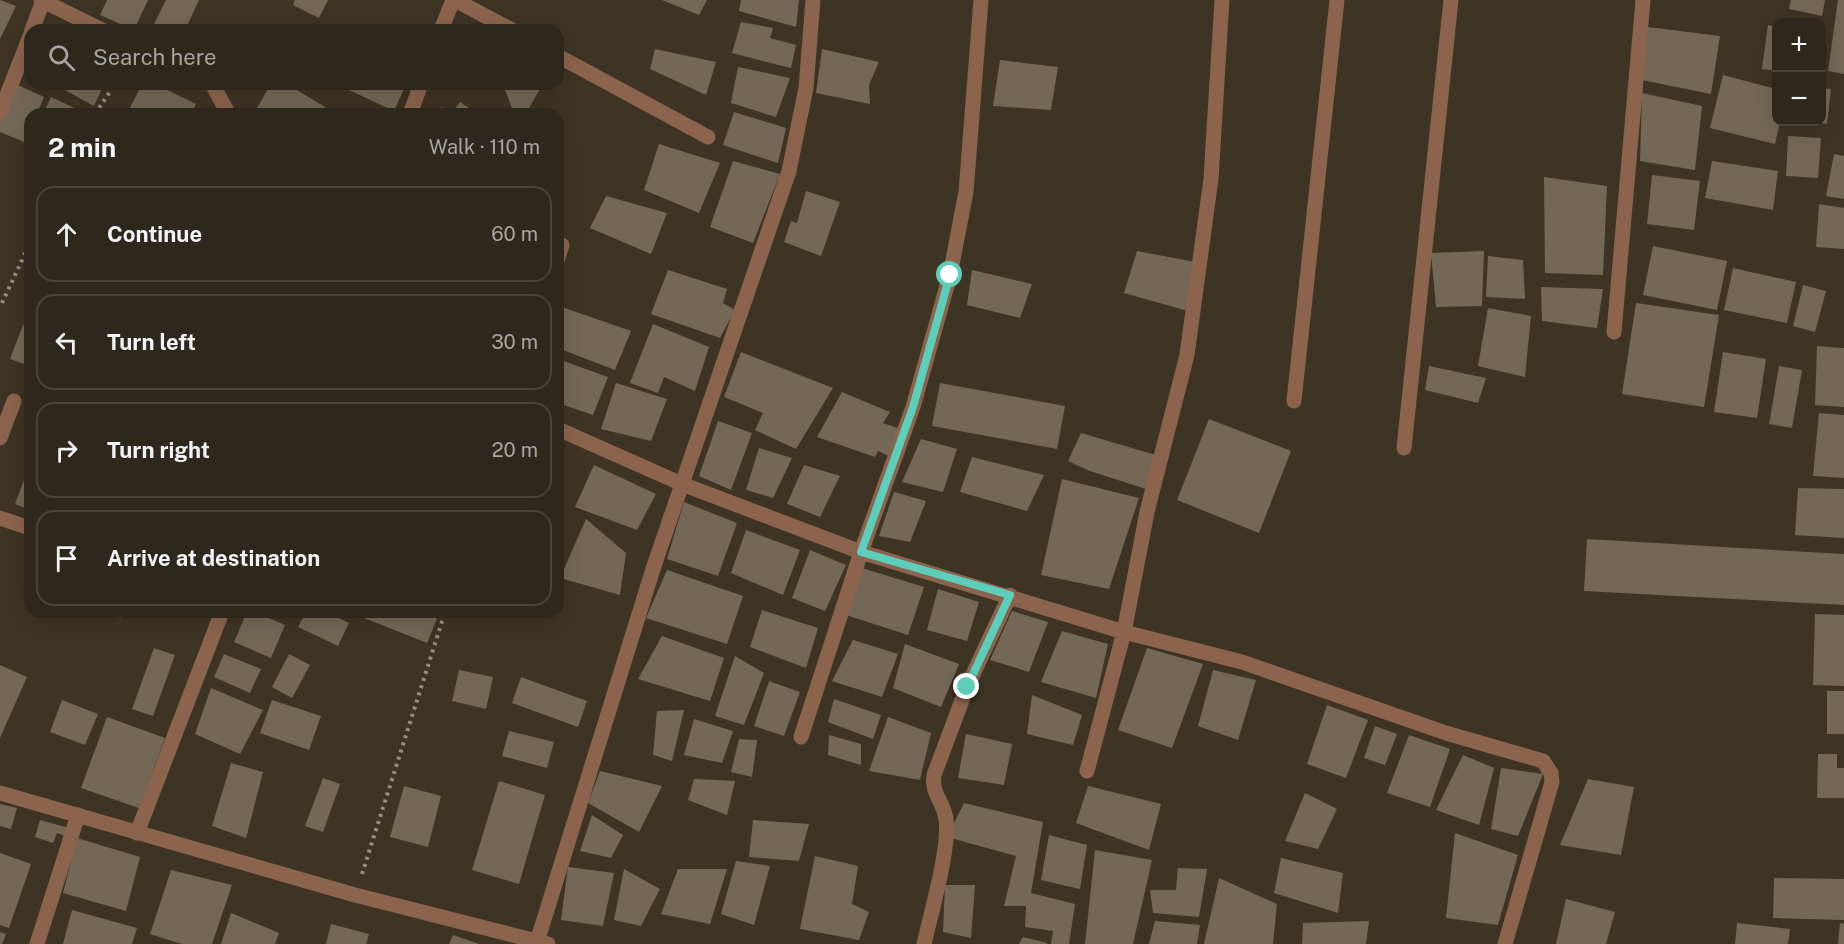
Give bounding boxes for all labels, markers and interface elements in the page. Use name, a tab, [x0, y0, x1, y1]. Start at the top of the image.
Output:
map controls	[1772, 18, 1826, 126]
button: +	[1772, 18, 1826, 72]
search box	[24, 24, 564, 90]
icon: search	[45, 41, 78, 74]
text: Search here	[93, 44, 217, 70]
button: −	[1772, 72, 1826, 126]
text: 2 min	[48, 132, 116, 163]
text: Walk · 110 m	[429, 135, 540, 159]
icon: ahead	[50, 218, 83, 251]
text: Continue	[107, 221, 202, 247]
text: 60 m	[491, 222, 538, 246]
route start	[936, 261, 962, 287]
icon: left	[50, 326, 83, 359]
text: Turn left	[107, 329, 196, 355]
text: 30 m	[491, 330, 538, 354]
icon: right	[50, 434, 83, 467]
text: Turn right	[107, 437, 210, 463]
text: 20 m	[492, 438, 538, 462]
icon: arrive	[50, 542, 83, 575]
text: Arrive at destination	[107, 545, 320, 571]
route end	[953, 673, 979, 699]

